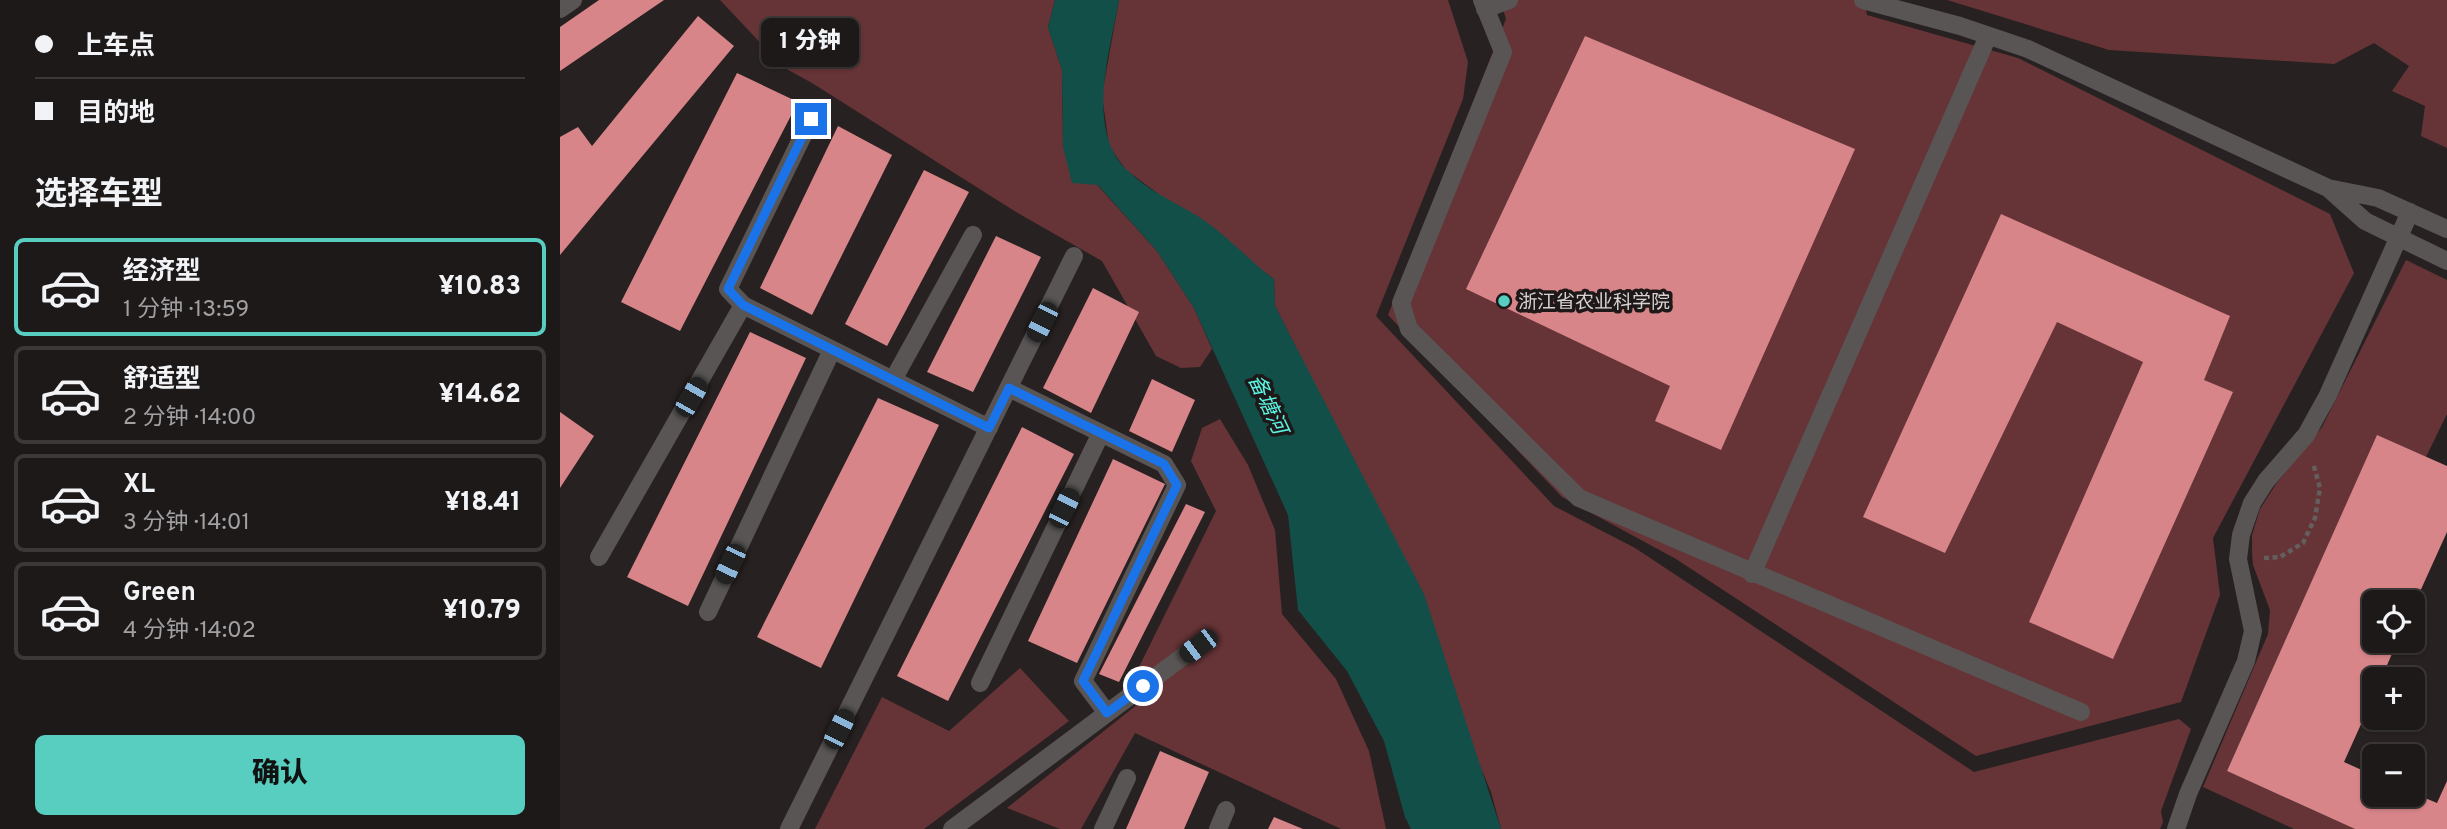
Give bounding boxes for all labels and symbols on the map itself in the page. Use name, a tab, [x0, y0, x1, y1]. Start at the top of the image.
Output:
callout: 1 分钟	[762, 18, 860, 66]
route end	[795, 103, 827, 135]
place label: 浙江省农业科学院	[1518, 291, 1670, 315]
marker: 浙江省农业科学院	[1496, 293, 1512, 309]
car	[1024, 299, 1061, 345]
water label: 备塘河	[1241, 370, 1294, 443]
car	[672, 374, 711, 420]
car	[1046, 485, 1083, 531]
car	[712, 541, 749, 587]
car	[1175, 625, 1222, 667]
route start	[1127, 670, 1159, 702]
car	[821, 706, 858, 752]

